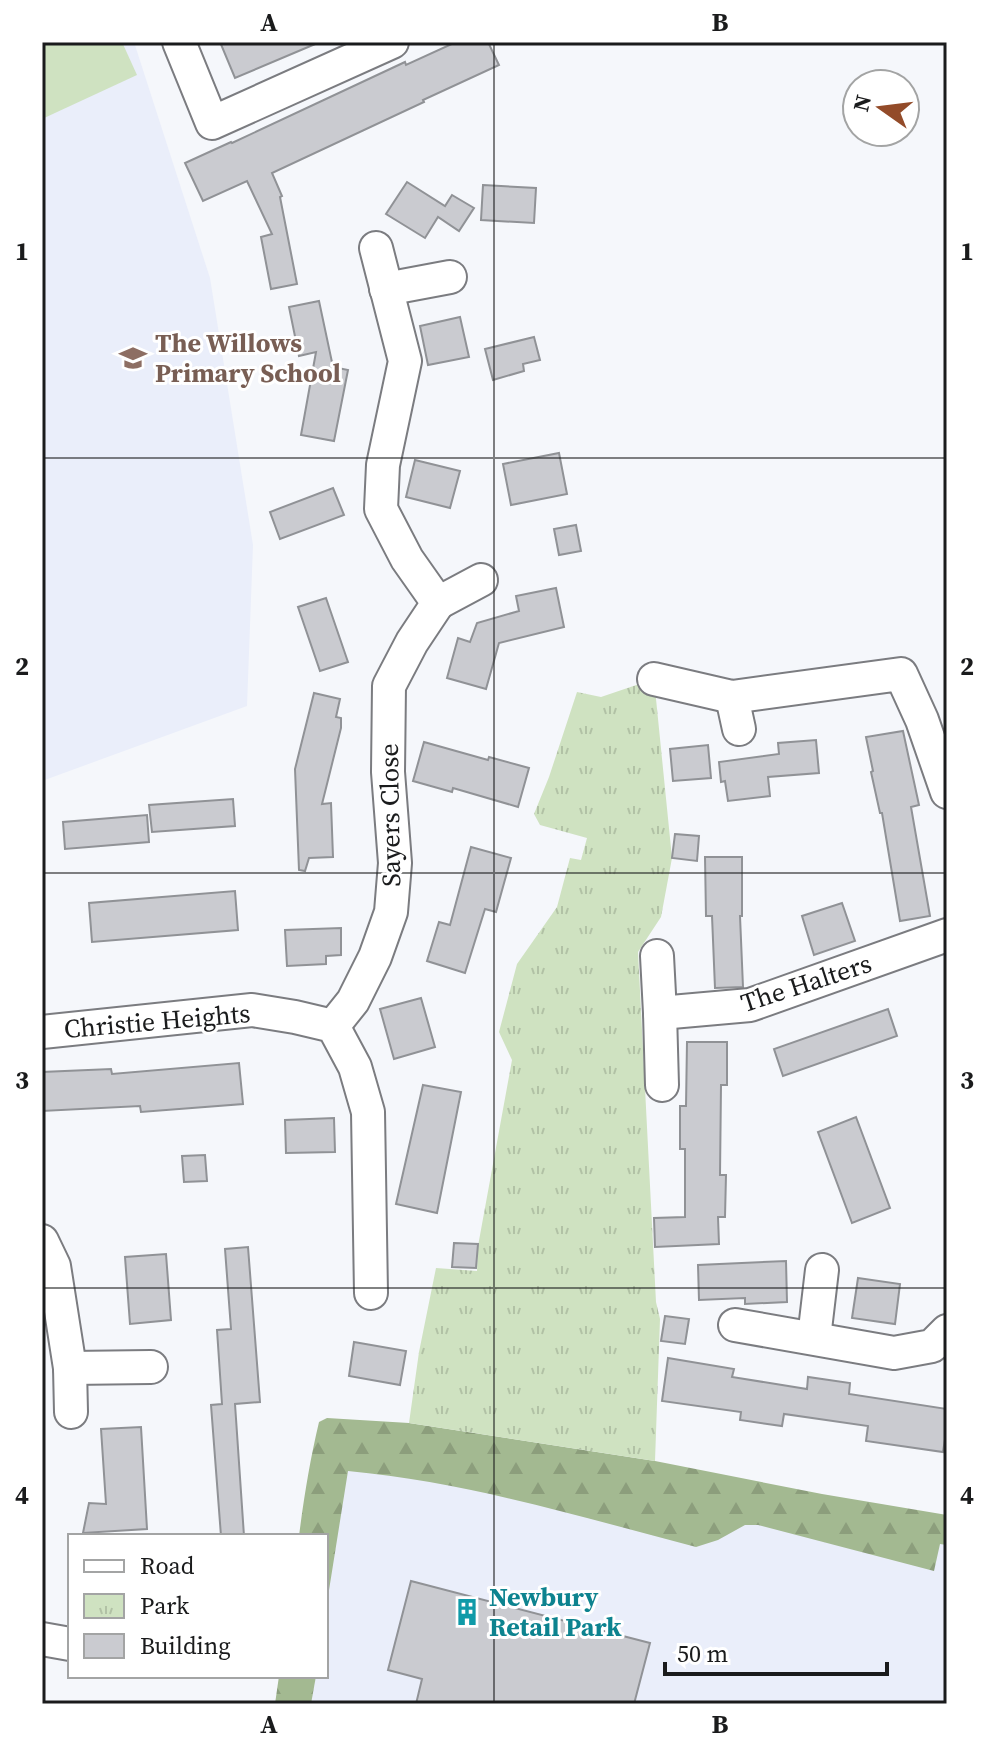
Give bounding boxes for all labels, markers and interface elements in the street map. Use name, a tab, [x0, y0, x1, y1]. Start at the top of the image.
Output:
text: A	[260, 4, 278, 40]
text: B	[712, 4, 729, 40]
north arrow	[841, 68, 921, 148]
text: N	[845, 92, 878, 115]
text: 1	[15, 233, 29, 269]
text: 1	[960, 233, 974, 269]
place label: The Willows Primary School	[155, 325, 341, 391]
school or university icon: The Willows Primary School	[118, 343, 148, 373]
text: 2	[15, 648, 29, 684]
text: 2	[960, 648, 974, 684]
street label: Sayers Close	[371, 743, 409, 887]
street label: The Halters	[736, 945, 876, 1021]
street label: Christie Heights	[62, 995, 252, 1047]
text: 3	[15, 1062, 29, 1098]
text: 3	[960, 1062, 974, 1098]
text: 4	[15, 1477, 29, 1513]
text: 4	[960, 1477, 974, 1513]
legend	[68, 1534, 328, 1678]
text: Road	[140, 1549, 195, 1582]
place label: Newbury Retail Park	[489, 1579, 622, 1645]
text: Park	[140, 1589, 190, 1622]
building icon: Newbury Retail Park	[452, 1597, 482, 1627]
scale bar	[665, 1626, 887, 1676]
text: Building	[140, 1629, 231, 1662]
text: 50 m	[677, 1637, 728, 1670]
text: A	[260, 1706, 278, 1742]
text: B	[712, 1706, 729, 1742]

